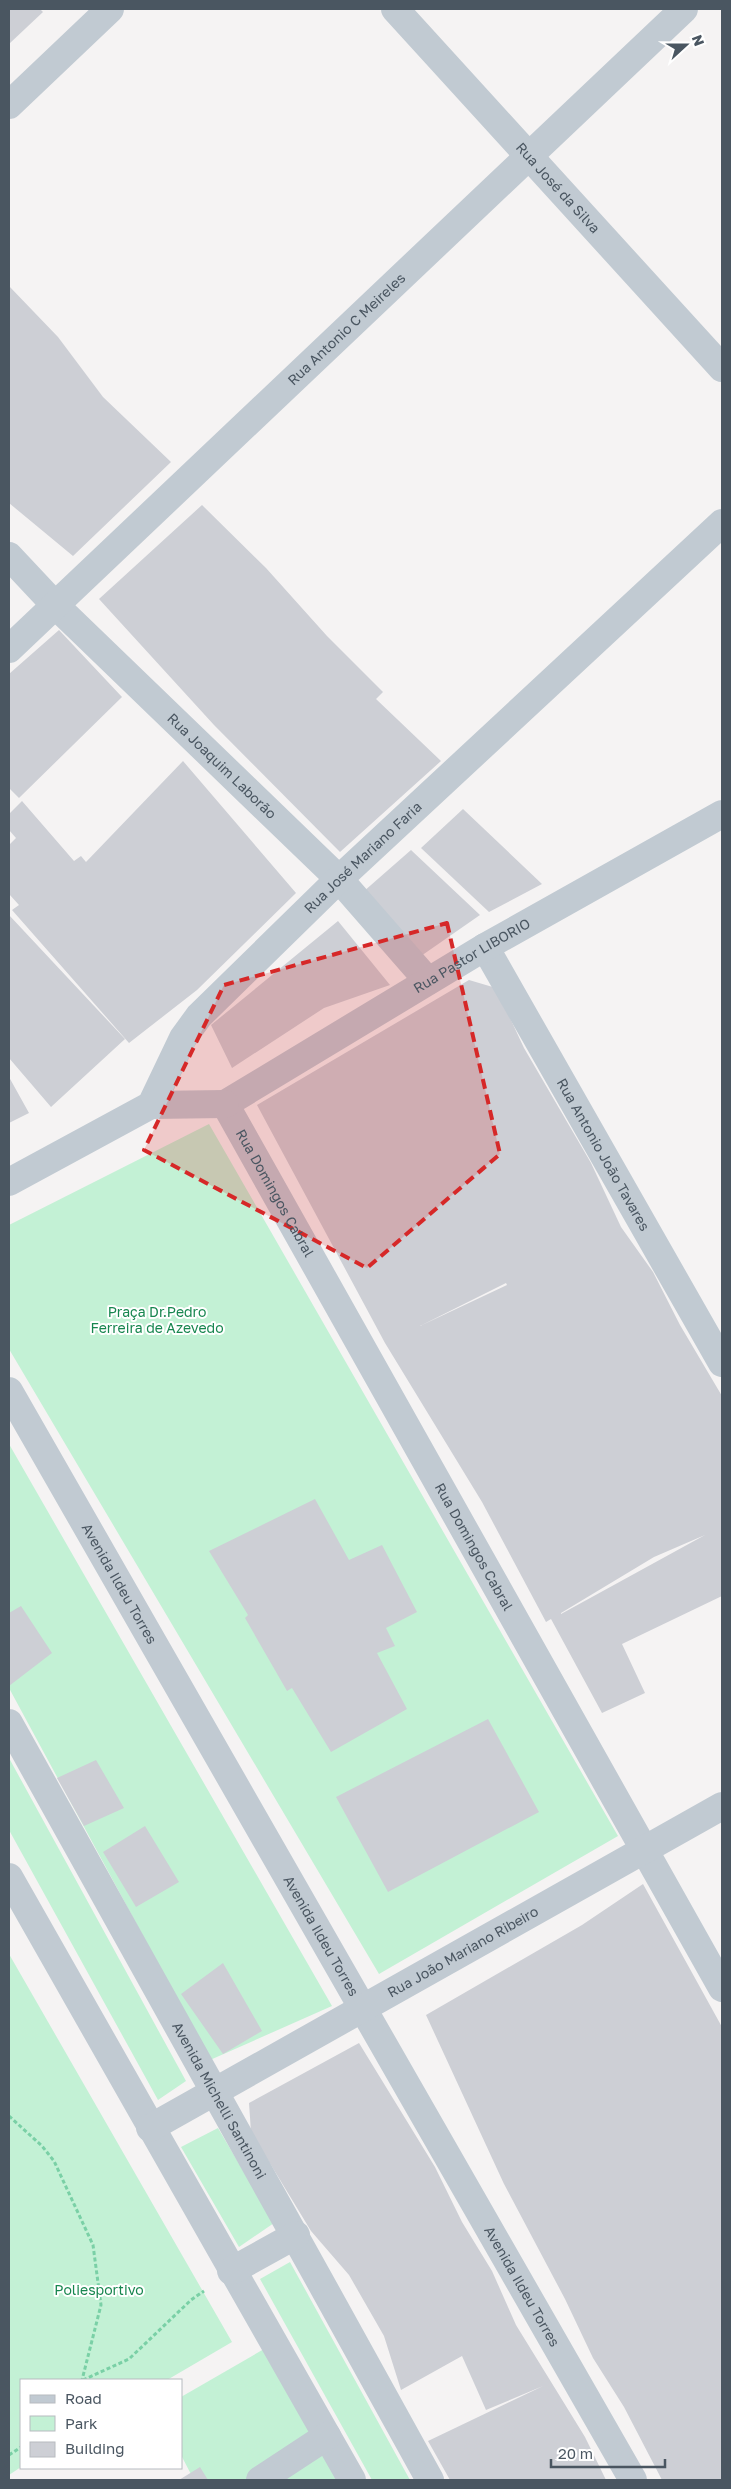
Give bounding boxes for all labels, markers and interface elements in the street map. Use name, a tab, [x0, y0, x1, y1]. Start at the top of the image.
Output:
north arrow	[661, 20, 711, 70]
text: N	[689, 32, 708, 48]
street label: Rua José da Silva	[513, 139, 604, 236]
street label: Rua Antonio C Meireles	[284, 269, 408, 388]
street label: Rua Joaquim Laborão	[164, 709, 280, 822]
street label: Rua José Mariano Faria	[300, 798, 425, 917]
street label: Rua Pastor LIBORIO	[410, 914, 533, 996]
street label: Rua Antonio João Tavares	[554, 1075, 654, 1234]
street label: Rua Domingos Cabral	[233, 1126, 318, 1260]
park label: Praça Dr.Pedro Ferreira de Azevedo	[90, 1303, 224, 1336]
street label: Rua Domingos Cabral	[432, 1480, 517, 1613]
street label: Avenida Ildeu Torres	[79, 1520, 161, 1647]
street label: Avenida Ildeu Torres	[280, 1872, 363, 1999]
street label: Rua João Mariano Ribeiro	[384, 1902, 541, 2001]
street label: Avenida Michelli Santinoni	[169, 2019, 270, 2182]
street label: Avenida Ildeu Torres	[481, 2223, 564, 2350]
park label: Poliesportivo	[54, 2281, 144, 2298]
legend	[20, 2379, 182, 2469]
text: Road	[65, 2389, 102, 2407]
text: Park	[65, 2414, 98, 2432]
scale bar	[551, 2436, 665, 2468]
text: Building	[65, 2439, 125, 2457]
text: 20 m	[558, 2444, 593, 2462]

